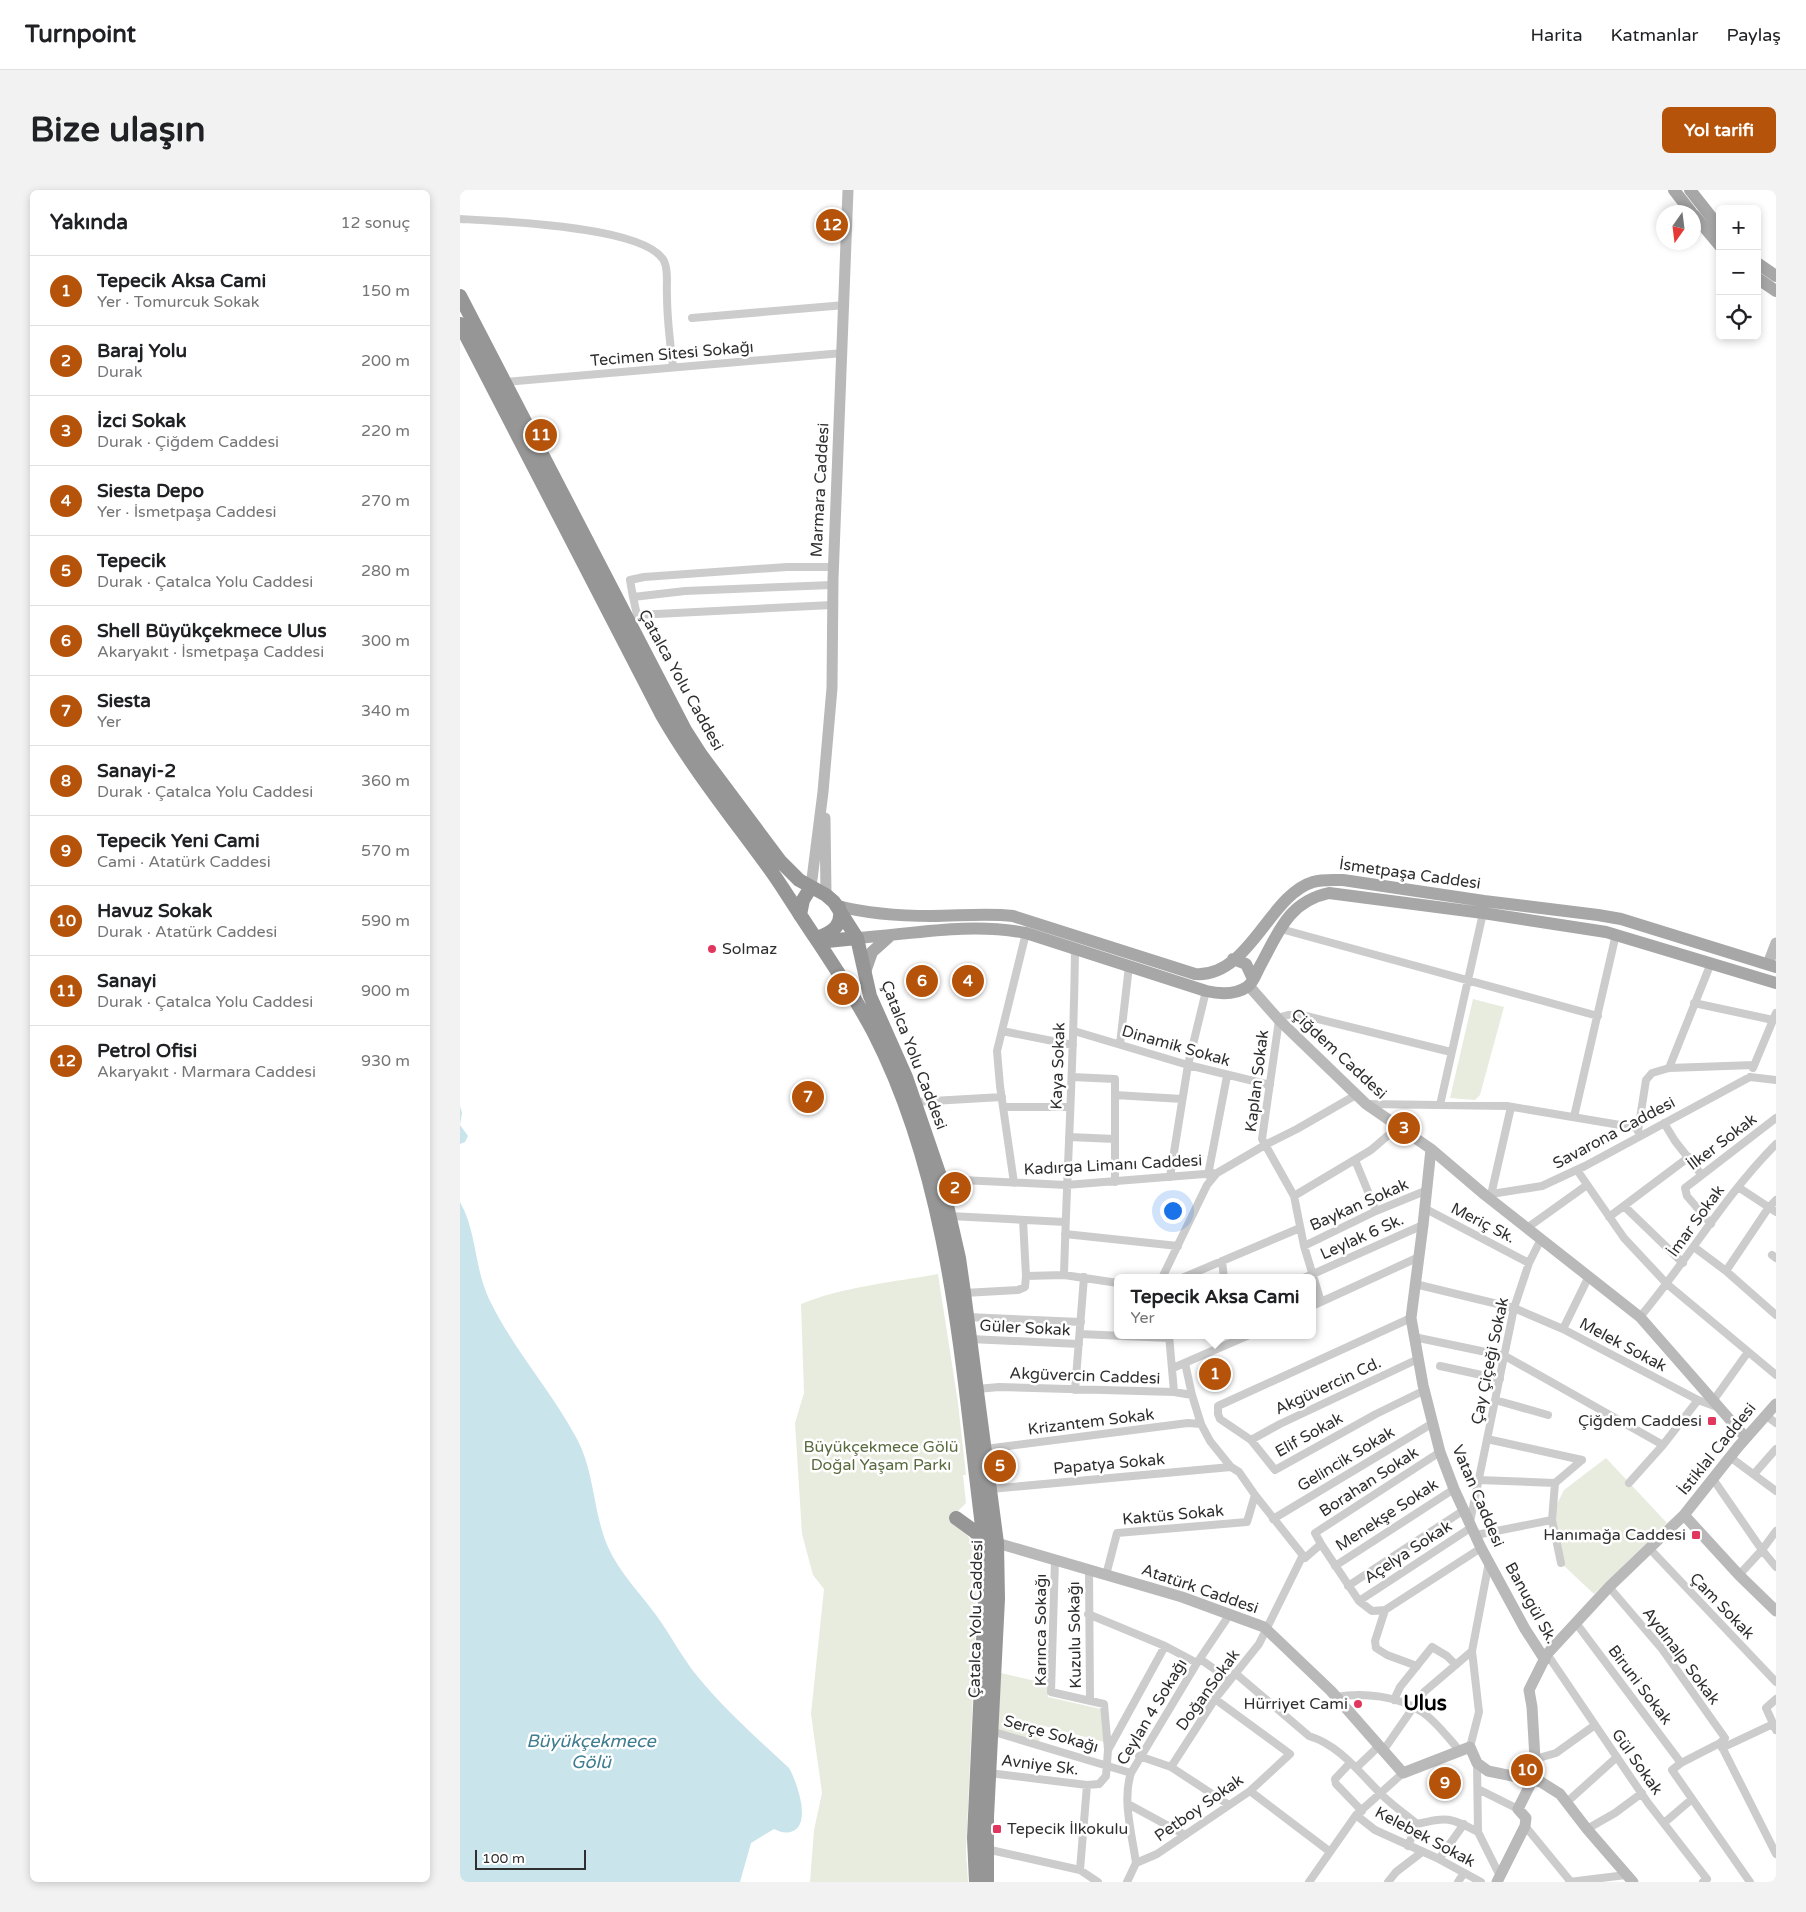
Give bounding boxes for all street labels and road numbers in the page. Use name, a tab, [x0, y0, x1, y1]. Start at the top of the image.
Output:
street label: Tecimen Sitesi Sokağı	[590, 337, 754, 371]
street label: Marmara Caddesi	[806, 422, 834, 558]
street label: Çatalca Yolu Caddesi	[634, 606, 728, 754]
street label: İsmetpaşa Caddesi	[1338, 854, 1482, 894]
street label: Çatalca Yolu Caddesi	[876, 977, 952, 1133]
street label: Çiğdem Caddesi	[1287, 1004, 1391, 1104]
street label: Dinamik Sokak	[1119, 1021, 1233, 1071]
street label: Kaya Sokak	[1046, 1022, 1070, 1110]
street label: Kaplan Sokak	[1241, 1029, 1273, 1133]
street label: Savarona Caddesi	[1549, 1092, 1679, 1174]
street label: İlker Sokak	[1683, 1109, 1761, 1175]
street label: Kadırga Limanı Caddesi	[1023, 1150, 1203, 1180]
street label: Baykan Sokak	[1307, 1174, 1412, 1236]
street label: İmar Sokak	[1663, 1181, 1729, 1261]
street label: Meriç Sk.	[1447, 1198, 1519, 1248]
street label: Leylak 6 Sk.	[1317, 1210, 1407, 1264]
street label: Çay Çiçeği Sokak	[1467, 1295, 1513, 1426]
street label: Melek Sokak	[1576, 1314, 1670, 1377]
street label: Güler Sokak	[979, 1316, 1071, 1340]
street label: Akgüvercin Cd.	[1272, 1353, 1384, 1419]
street label: Akgüvercin Caddesi	[1009, 1363, 1161, 1389]
street label: İstiklal Caddesi	[1674, 1399, 1760, 1499]
street label: Krizantem Sokak	[1027, 1404, 1156, 1440]
street label: Elif Sokak	[1272, 1408, 1347, 1462]
street label: Gelincik Sokak	[1294, 1422, 1399, 1496]
street label: Borahan Sokak	[1316, 1442, 1423, 1522]
street label: Vatan Caddesi	[1447, 1442, 1509, 1550]
street label: Papatya Sokak	[1052, 1449, 1166, 1479]
street label: Menekşe Sokak	[1332, 1474, 1442, 1556]
street label: Kaktüs Sokak	[1121, 1501, 1225, 1529]
street label: Açelya Sokak	[1360, 1516, 1456, 1588]
street label: Çatalca Yolu Caddesi	[965, 1540, 987, 1698]
street label: Banugül Sk.	[1500, 1559, 1562, 1647]
street label: Atatürk Caddesi	[1139, 1560, 1261, 1618]
street label: Çam Sokak	[1685, 1569, 1759, 1644]
street label: Karınca Sokağı	[1031, 1574, 1051, 1686]
street label: Kuzulu Sokağı	[1064, 1581, 1086, 1689]
street label: Aydınalp Sokak	[1638, 1603, 1724, 1709]
street label: Biruni Sokak	[1604, 1641, 1677, 1729]
street label: DoğanSokak	[1172, 1645, 1244, 1735]
street label: Ceylan 4 Sokağı	[1112, 1655, 1192, 1769]
street label: Serçe Sokağı	[1001, 1711, 1101, 1757]
street label: Gül Sokak	[1607, 1725, 1667, 1799]
street label: Avniye Sk.	[1000, 1750, 1080, 1780]
street label: Petboy Sokak	[1151, 1770, 1248, 1846]
street label: Kelebek Sokak	[1371, 1802, 1479, 1872]

